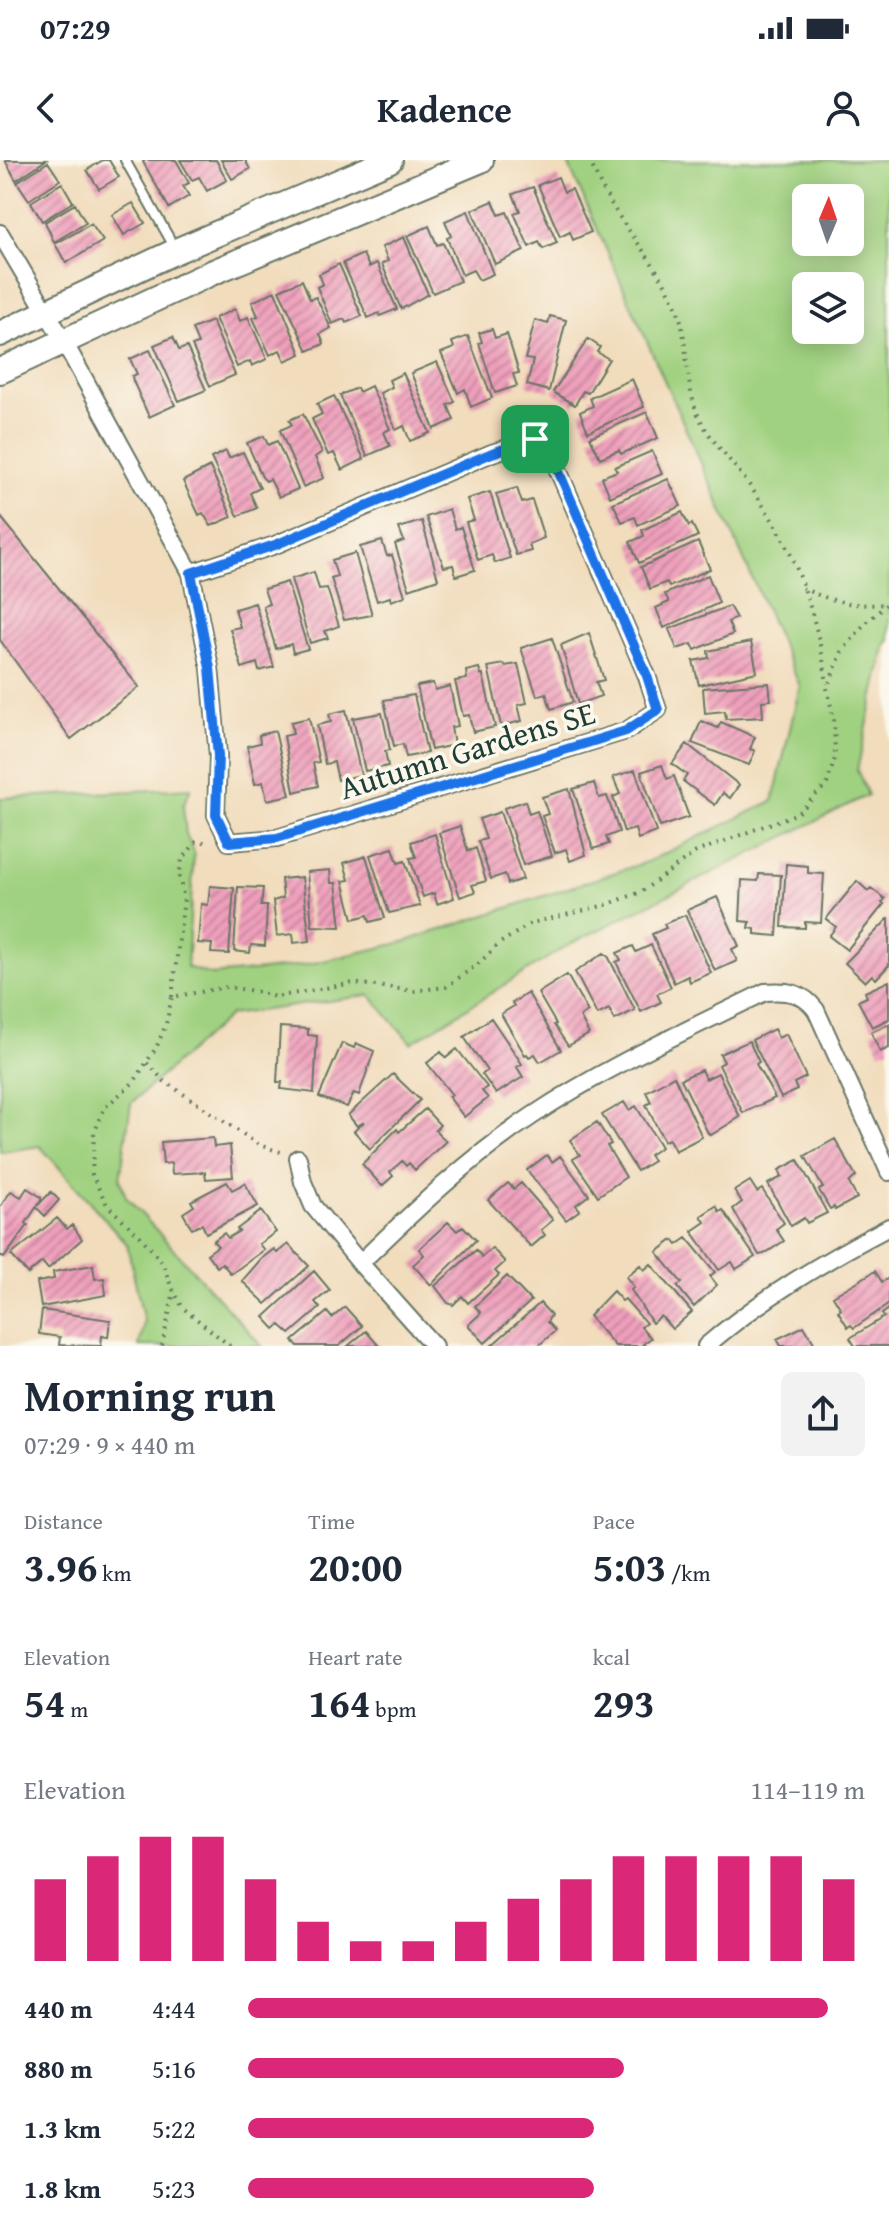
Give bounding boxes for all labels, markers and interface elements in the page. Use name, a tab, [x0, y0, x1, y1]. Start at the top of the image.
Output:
text: 07:29	[40, 6, 111, 50]
text: Kadence	[377, 82, 512, 135]
icon: back	[24, 86, 68, 130]
icon: person	[821, 86, 865, 130]
north arrow	[792, 184, 864, 256]
map controls	[792, 184, 864, 344]
button: layers	[792, 272, 864, 344]
pin	[501, 405, 569, 473]
icon: arrive	[513, 417, 557, 461]
street label: Autumn Gardens SE	[333, 689, 601, 811]
text: Morning run	[24, 1363, 275, 1427]
button: share	[781, 1372, 865, 1456]
text: 07:29 · 9 × 440 m	[24, 1425, 195, 1464]
text: Distance	[24, 1505, 103, 1537]
text: Time	[308, 1505, 355, 1537]
text: Pace	[593, 1505, 635, 1537]
text: 3.96	[24, 1537, 97, 1596]
text: 20:00	[308, 1537, 403, 1596]
text: 5:03	[593, 1537, 666, 1596]
text: km	[97, 1557, 131, 1589]
text: /km	[666, 1557, 711, 1589]
text: Elevation	[24, 1641, 110, 1673]
text: Heart rate	[308, 1641, 403, 1673]
text: kcal	[593, 1641, 630, 1673]
text: 54	[24, 1673, 65, 1732]
text: 164	[308, 1673, 371, 1732]
text: 293	[593, 1673, 655, 1732]
text: m	[65, 1693, 88, 1725]
text: bpm	[371, 1693, 417, 1725]
text: Elevation	[24, 1770, 126, 1809]
text: 114–119 m	[751, 1770, 865, 1809]
text: 440 m	[24, 1989, 92, 2028]
text: 4:44	[152, 1989, 196, 2028]
text: 880 m	[24, 2049, 92, 2088]
text: 5:16	[152, 2049, 196, 2088]
text: 1.3 km	[24, 2109, 101, 2148]
text: 5:22	[152, 2109, 196, 2148]
text: 1.8 km	[24, 2169, 101, 2208]
text: 5:23	[152, 2169, 196, 2208]

